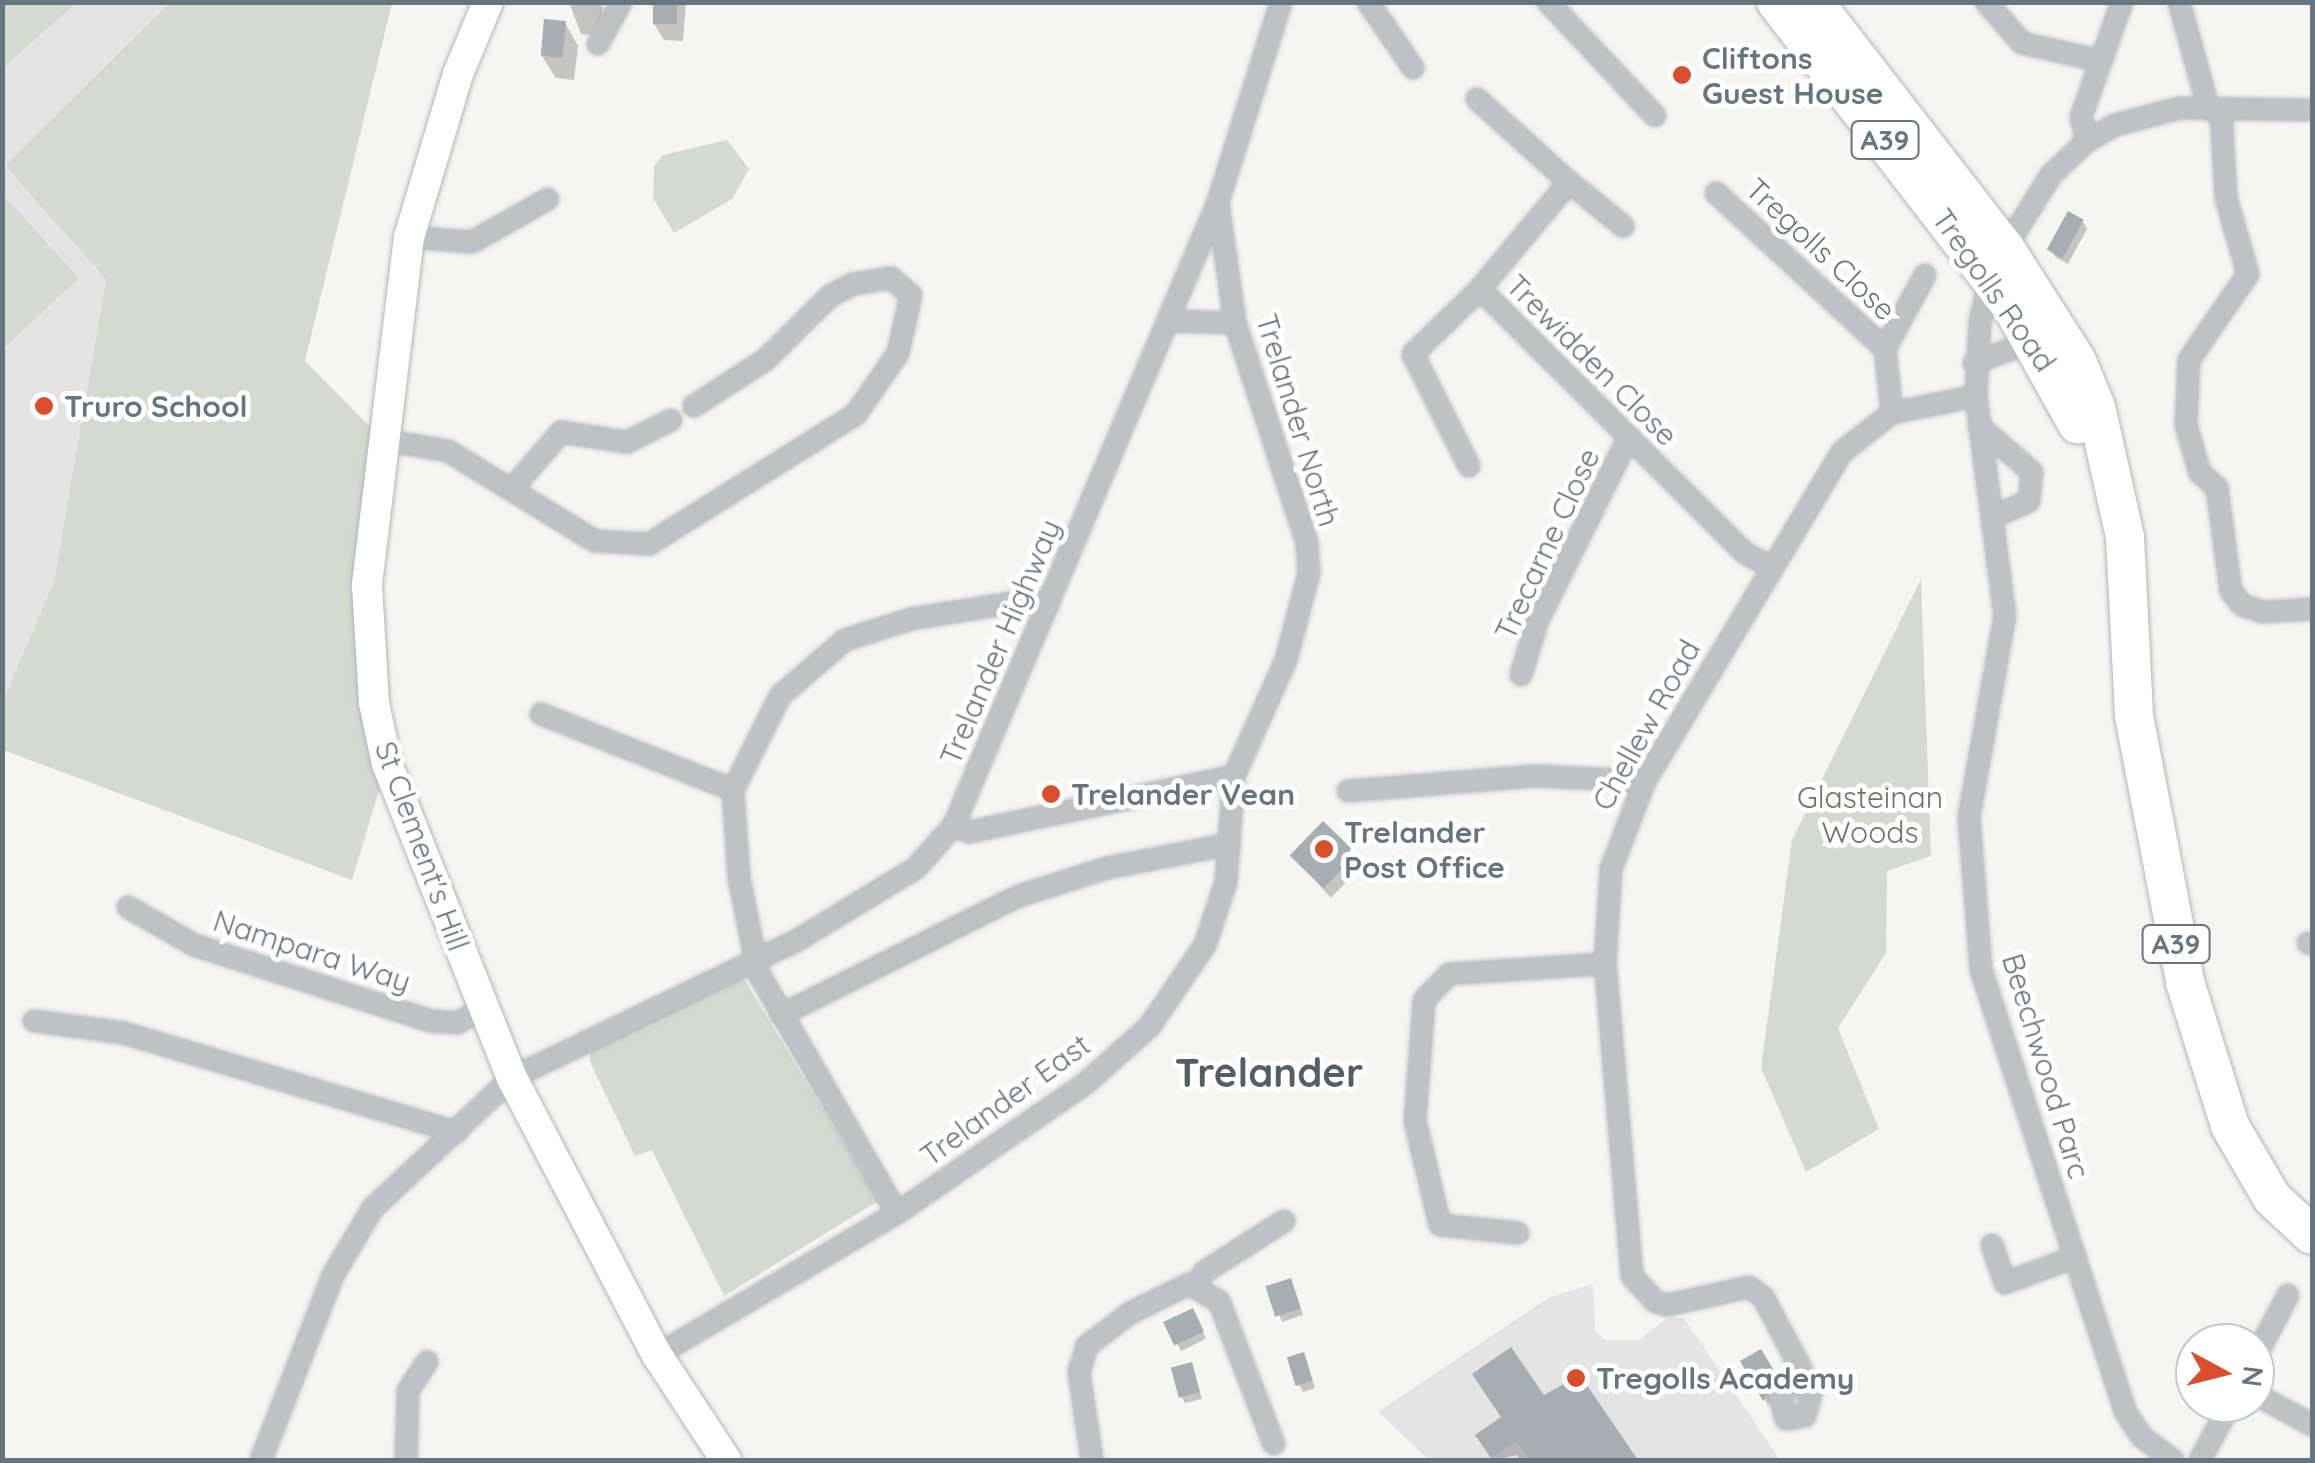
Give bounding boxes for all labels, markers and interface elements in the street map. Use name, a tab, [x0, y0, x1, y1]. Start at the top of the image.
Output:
place label: Cliftons Guest House	[1702, 40, 1883, 110]
marker: Cliftons Guest House	[1671, 64, 1693, 86]
road number: A39	[1850, 117, 1920, 163]
street label: Tregolls Close	[1739, 170, 1903, 328]
street label: Tregolls Road	[1925, 202, 2063, 378]
street label: Trewidden Close	[1499, 267, 1685, 453]
street label: Trelander North	[1249, 309, 1347, 531]
place label: Truro School	[64, 388, 248, 424]
marker: Truro School	[33, 395, 55, 417]
street label: Trecarne Close	[1487, 442, 1607, 646]
street label: Trelander Highway	[932, 514, 1068, 770]
street label: Chellew Road	[1584, 634, 1708, 816]
street label: St Clement's Hill	[367, 736, 477, 956]
place label: Trelander Vean	[1071, 776, 1295, 812]
park label: Glasteinan Woods	[1797, 779, 1943, 850]
marker: Trelander Vean	[1040, 783, 1062, 805]
place label: Trelander Post Office	[1344, 814, 1505, 884]
marker: Trelander Post Office	[1313, 838, 1335, 860]
street label: Nampara Way	[209, 902, 415, 1000]
road number: A39	[2141, 921, 2211, 967]
street label: Beechwood Parc	[1995, 949, 2097, 1183]
street label: Trelander East	[913, 1026, 1097, 1174]
district label: Trelander	[1175, 1048, 1363, 1096]
north arrow	[2175, 1323, 2275, 1423]
place label: Tregolls Academy	[1596, 1360, 1854, 1396]
text: N	[2235, 1364, 2272, 1389]
marker: Tregolls Academy	[1565, 1367, 1587, 1389]

